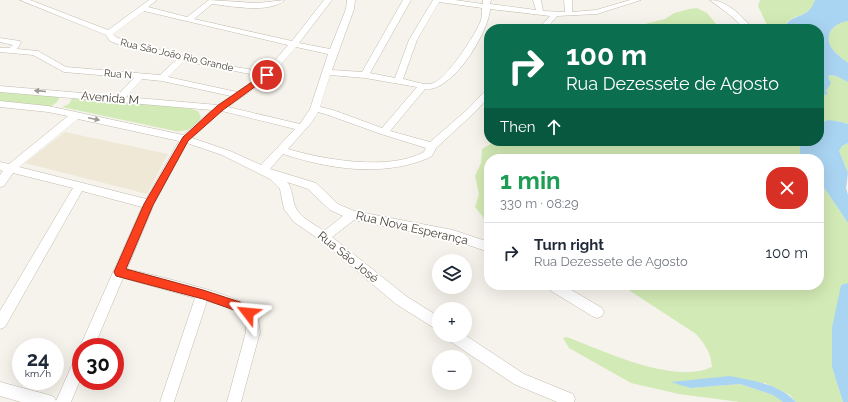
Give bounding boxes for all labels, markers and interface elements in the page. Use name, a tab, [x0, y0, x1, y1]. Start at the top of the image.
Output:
street label: Rua São João Rio Grande	[119, 37, 235, 73]
text: 100 m	[566, 39, 647, 72]
icon: right	[500, 40, 552, 92]
pin	[250, 58, 284, 92]
icon: arrive	[256, 64, 278, 86]
street label: Rua N	[104, 67, 132, 81]
text: Rua Dezessete de Agosto	[566, 73, 779, 94]
one-way arrow	[34, 88, 46, 95]
street label: Avenida M	[80, 88, 140, 108]
icon: ahead	[543, 116, 565, 138]
one-way arrow	[87, 117, 100, 123]
text: Then	[500, 118, 535, 136]
text: 1 min	[500, 166, 561, 195]
button: close	[766, 167, 808, 209]
text: 330 m · 08:29	[500, 196, 579, 211]
street label: Rua Nova Esperança	[355, 208, 469, 248]
street label: Rua São José	[315, 228, 381, 286]
text: Turn right	[534, 236, 604, 254]
icon: right	[500, 242, 522, 264]
text: 100 m	[766, 244, 808, 262]
map controls	[432, 254, 472, 390]
button: layers	[432, 254, 472, 294]
text: Rua Dezessete de Agosto	[534, 254, 688, 269]
position arrow	[227, 292, 269, 334]
button: +	[432, 302, 472, 342]
speed limit sign: 30	[72, 338, 124, 390]
text: 24	[27, 347, 49, 371]
button: −	[432, 350, 472, 390]
text: km/h	[25, 368, 51, 379]

